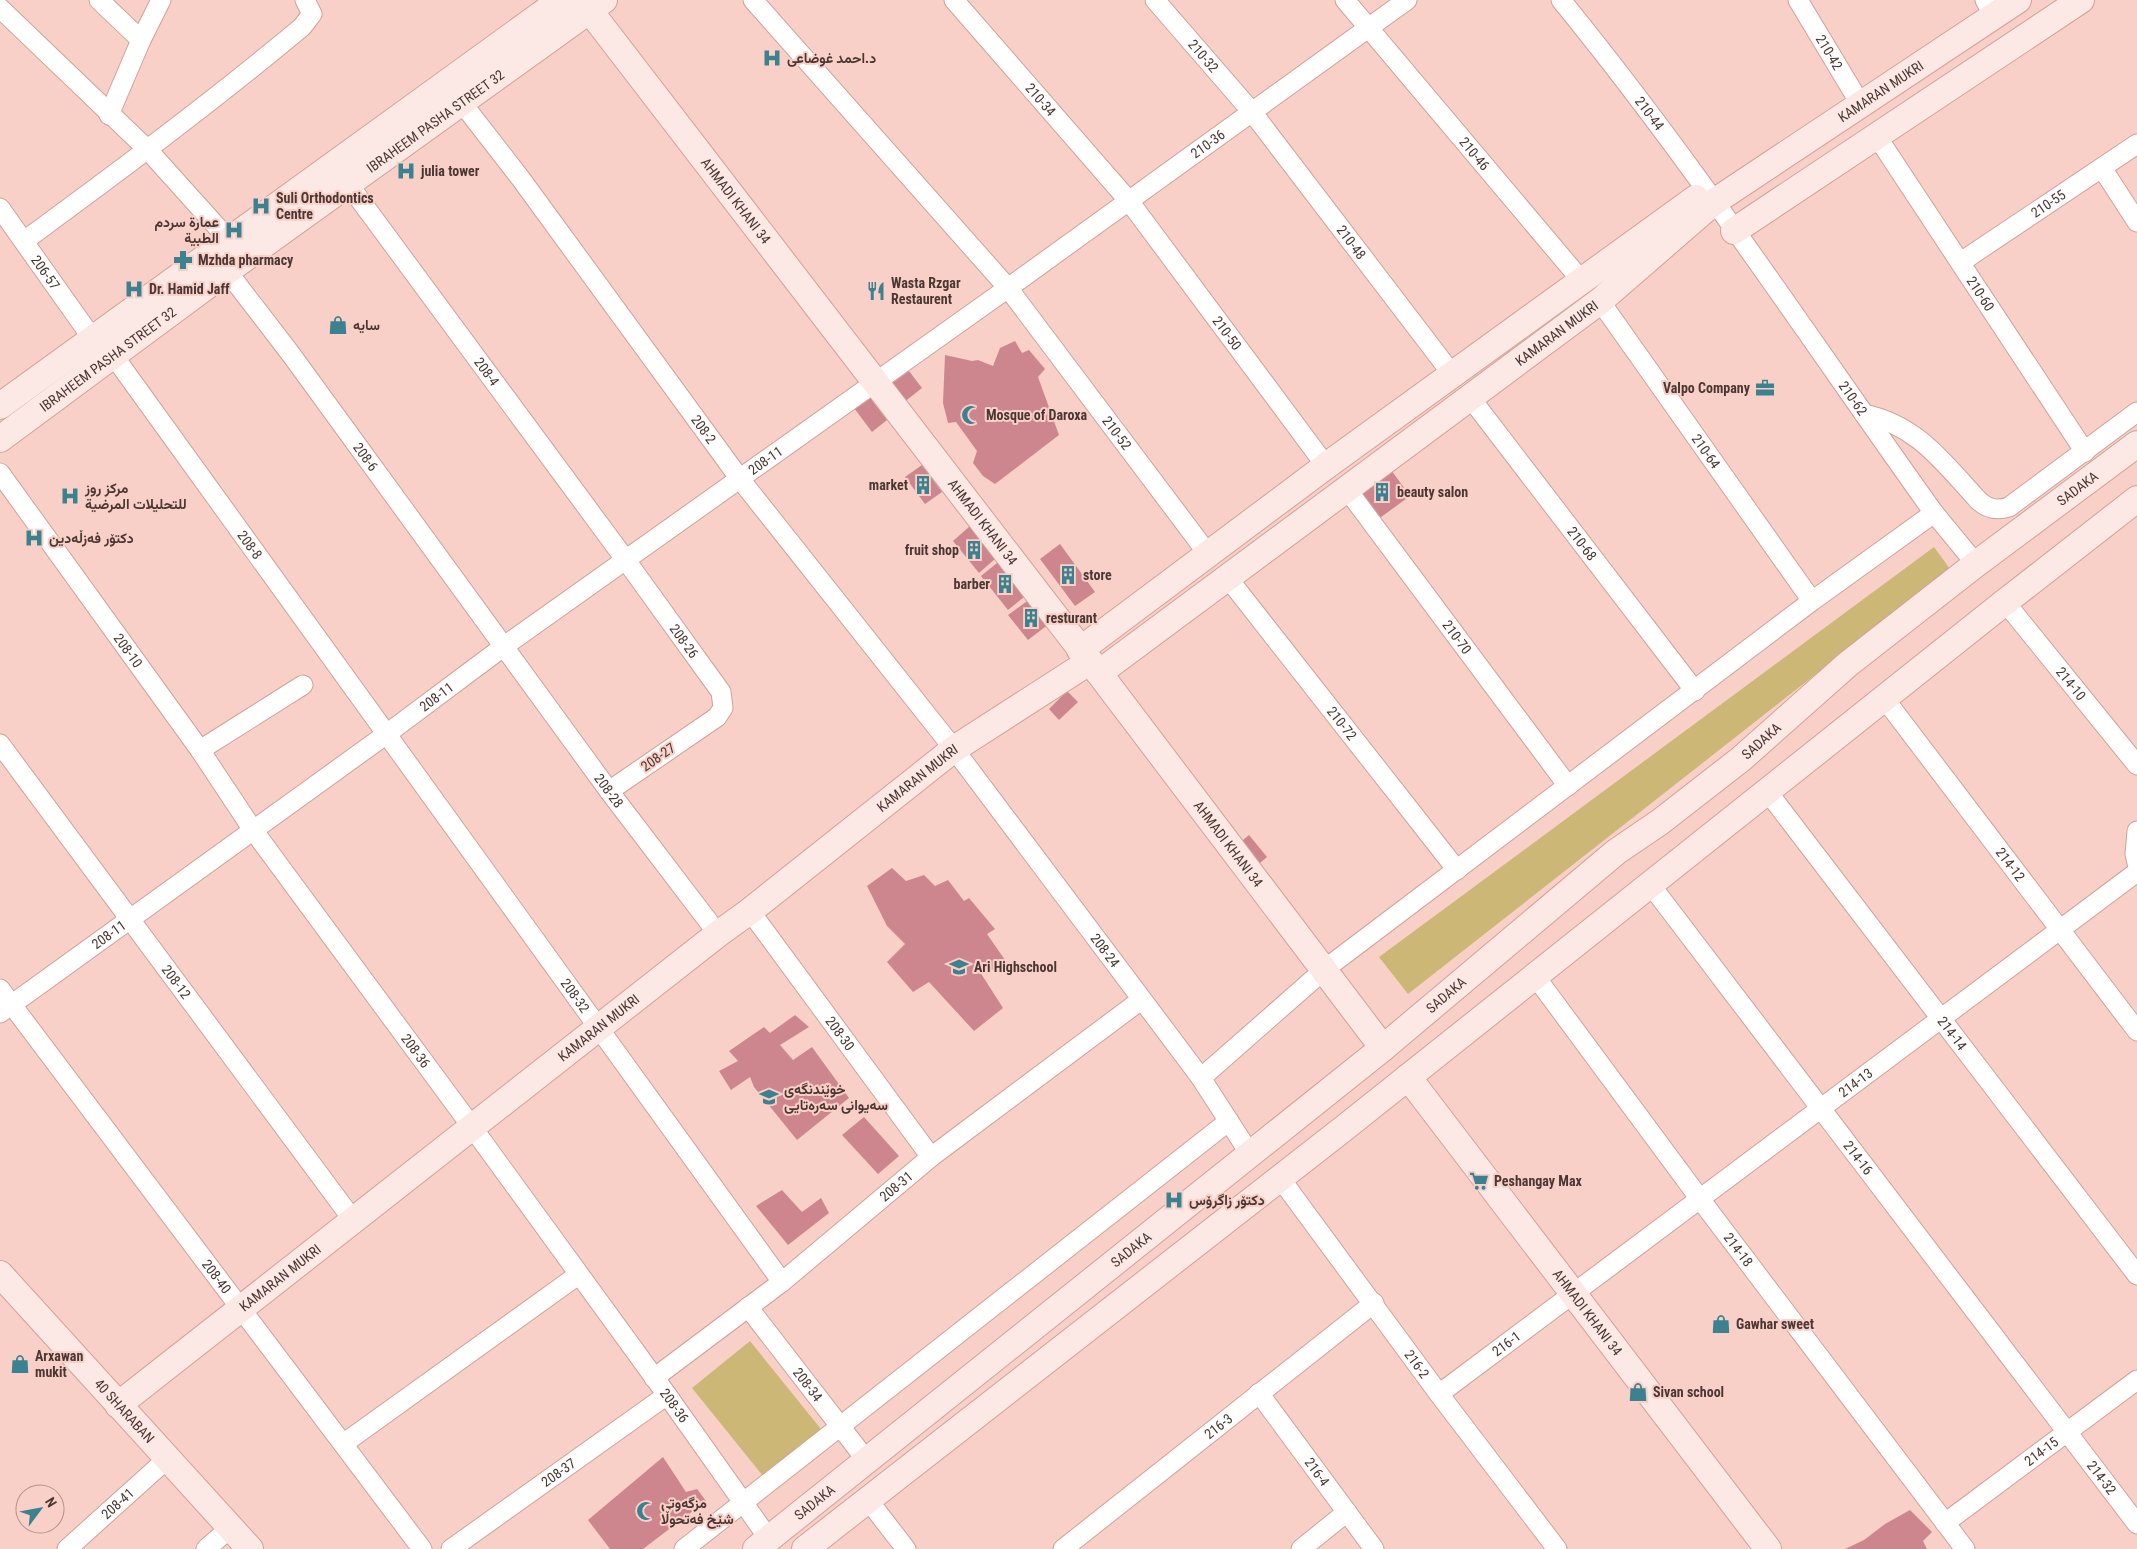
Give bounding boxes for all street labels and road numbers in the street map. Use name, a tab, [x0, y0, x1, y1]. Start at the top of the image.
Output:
street label: 210-42	[1813, 32, 1846, 73]
street label: 210-32	[1185, 36, 1222, 76]
street label: KAMARAN MUKRI	[1835, 57, 1926, 125]
street label: IBRAHEEM PASHA STREET 32	[363, 66, 507, 176]
street label: 210-34	[1022, 80, 1059, 119]
street label: 210-44	[1632, 93, 1668, 134]
street label: 210-36	[1188, 126, 1228, 161]
street label: 210-46	[1456, 134, 1493, 173]
street label: AHMADI KHANI 34	[698, 155, 774, 247]
street label: 210-55	[2028, 186, 2069, 221]
street label: 210-48	[1333, 222, 1369, 262]
street label: 206-57	[28, 252, 63, 293]
street label: 210-60	[1963, 273, 1998, 314]
street label: KAMARAN MUKRI	[1512, 297, 1601, 369]
street label: IBRAHEEM PASHA STREET 32	[36, 304, 179, 415]
street label: 210-50	[1209, 313, 1245, 353]
street label: 208-4	[471, 354, 502, 389]
street label: 210-62	[1836, 378, 1871, 419]
street label: 208-2	[688, 412, 719, 447]
street label: 210-52	[1099, 413, 1135, 453]
street label: 210-64	[1689, 431, 1724, 472]
street label: 208-6	[350, 440, 381, 474]
street label: 208-11	[745, 443, 786, 478]
street label: SADAKA	[2054, 468, 2101, 509]
street label: AHMADI KHANI 34	[945, 476, 1021, 568]
street label: 210-68	[1564, 524, 1600, 564]
street label: 208-8	[234, 527, 266, 562]
street label: 210-70	[1439, 617, 1475, 657]
street label: 208-26	[667, 621, 702, 661]
street label: 208-10	[111, 630, 146, 671]
street label: 214-10	[2053, 664, 2089, 703]
street label: 208-11	[416, 679, 457, 715]
street label: 210-72	[1324, 703, 1360, 743]
street label: SADAKA	[1738, 719, 1784, 763]
street label: 208-27	[638, 739, 678, 774]
street label: KAMARAN MUKRI	[874, 741, 961, 815]
street label: 208-28	[591, 771, 627, 811]
street label: AHMADI KHANI 34	[1191, 798, 1266, 890]
street label: 214-12	[1993, 844, 2028, 884]
street label: 208-11	[89, 917, 129, 952]
street label: 208-24	[1087, 930, 1123, 970]
street label: 208-12	[159, 962, 194, 1002]
street label: SADAKA	[1423, 974, 1469, 1016]
street label: 208-32	[558, 975, 593, 1016]
street label: KAMARAN MUKRI	[555, 991, 642, 1065]
street label: 208-30	[822, 1013, 858, 1054]
street label: 214-14	[1934, 1013, 1970, 1053]
street label: 208-36	[398, 1031, 434, 1071]
street label: 214-13	[1835, 1065, 1875, 1100]
street label: 214-16	[1840, 1138, 1876, 1178]
street label: 208-31	[876, 1168, 916, 1205]
street label: SADAKA	[1108, 1228, 1154, 1270]
street label: 214-18	[1721, 1230, 1756, 1270]
street label: KAMARAN MUKRI	[236, 1241, 324, 1315]
street label: 208-40	[199, 1256, 235, 1297]
street label: AHMADI KHANI 34	[1550, 1266, 1625, 1359]
street label: 216-1	[1489, 1328, 1524, 1359]
street label: 216-2	[1401, 1347, 1433, 1381]
street label: 208-34	[790, 1365, 826, 1405]
street label: 40 SHARABAN	[91, 1375, 158, 1446]
street label: 208-36	[657, 1385, 692, 1426]
street label: 216-3	[1201, 1410, 1235, 1442]
street label: 214-15	[2021, 1433, 2061, 1469]
street label: 208-37	[538, 1455, 579, 1490]
street label: 216-4	[1301, 1455, 1333, 1489]
street label: 214-32	[2084, 1458, 2120, 1498]
street label: SADAKA	[791, 1481, 838, 1523]
street label: 208-41	[98, 1485, 137, 1522]

